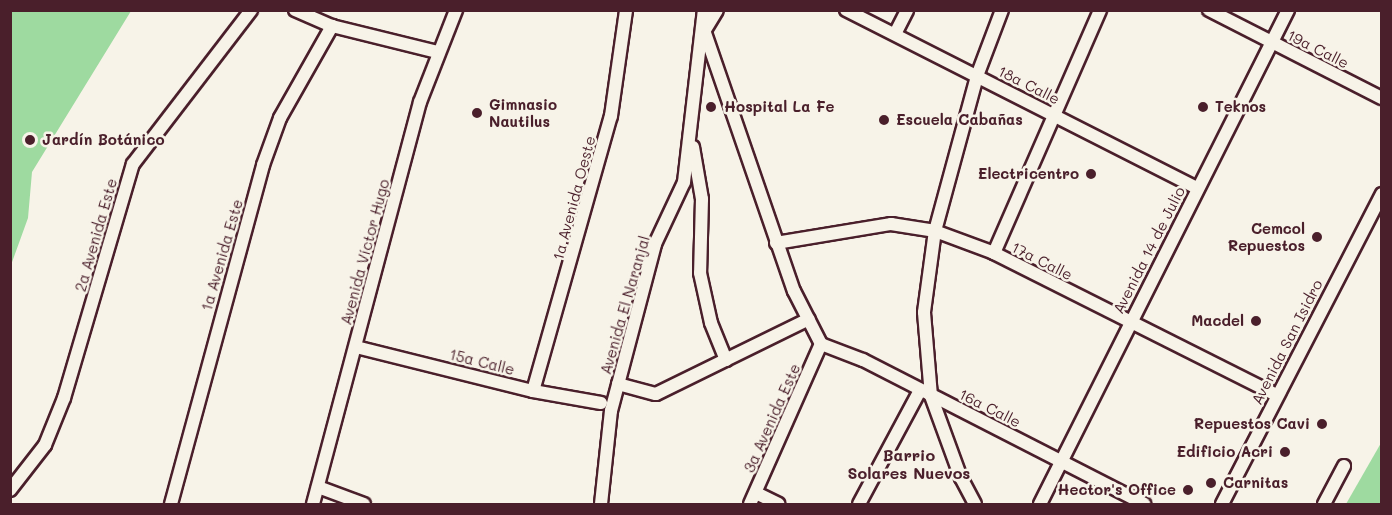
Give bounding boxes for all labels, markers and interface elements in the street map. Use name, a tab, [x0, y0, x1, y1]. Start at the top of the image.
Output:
street label: 19a Calle	[1284, 26, 1352, 72]
street label: 18a Calle	[995, 62, 1063, 108]
place label: Gimnasio Nautilus	[489, 95, 557, 130]
marker: Hospital La Fe	[702, 98, 720, 116]
place label: Hospital La Fe	[724, 98, 834, 116]
place label: Teknos	[1215, 98, 1266, 116]
marker: Teknos	[1196, 100, 1210, 114]
marker: Gimnasio Nautilus	[470, 106, 484, 120]
place label: Escuela Cabañas	[896, 111, 1023, 129]
marker: Escuela Cabañas	[877, 113, 891, 127]
place label: Jardín Botánico	[42, 131, 165, 149]
marker: Jardín Botánico	[23, 133, 37, 147]
street label: 1a Avenida Oeste	[549, 134, 599, 262]
place label: Electricentro	[978, 165, 1079, 183]
marker: Electricentro	[1084, 167, 1098, 181]
street label: 2a Avenida Este	[71, 176, 121, 294]
street label: Avenida Víctor Hugo	[337, 177, 393, 327]
street label: Avenida 14 de Julio	[1109, 183, 1189, 317]
street label: 1a Avenida Este	[197, 197, 247, 313]
place label: Cemcol Repuestos	[1228, 219, 1305, 254]
marker: Cemcol Repuestos	[1310, 230, 1324, 244]
street label: Avenida El Naranjal	[597, 234, 653, 376]
street label: 17a Calle	[1008, 238, 1076, 284]
street label: Avenida San Isidro	[1248, 276, 1326, 408]
place label: Macdel	[1191, 312, 1244, 330]
marker: Macdel	[1249, 314, 1263, 328]
street label: 15a Calle	[448, 345, 516, 379]
street label: 3a Avenida Este	[740, 361, 804, 475]
street label: 16a Calle	[956, 385, 1024, 431]
place label: Repuestos Cavi	[1194, 415, 1310, 433]
marker: Repuestos Cavi	[1315, 417, 1329, 431]
place label: Edificio Acri	[1176, 443, 1273, 461]
district label: Barrio Solares Nuevos	[848, 445, 970, 483]
marker: Edificio Acri	[1278, 445, 1292, 459]
place label: Carnitas	[1223, 474, 1288, 492]
marker: Carnitas	[1204, 476, 1218, 490]
place label: Hector's Office	[1057, 481, 1176, 499]
marker: Hector's Office	[1181, 483, 1195, 497]

